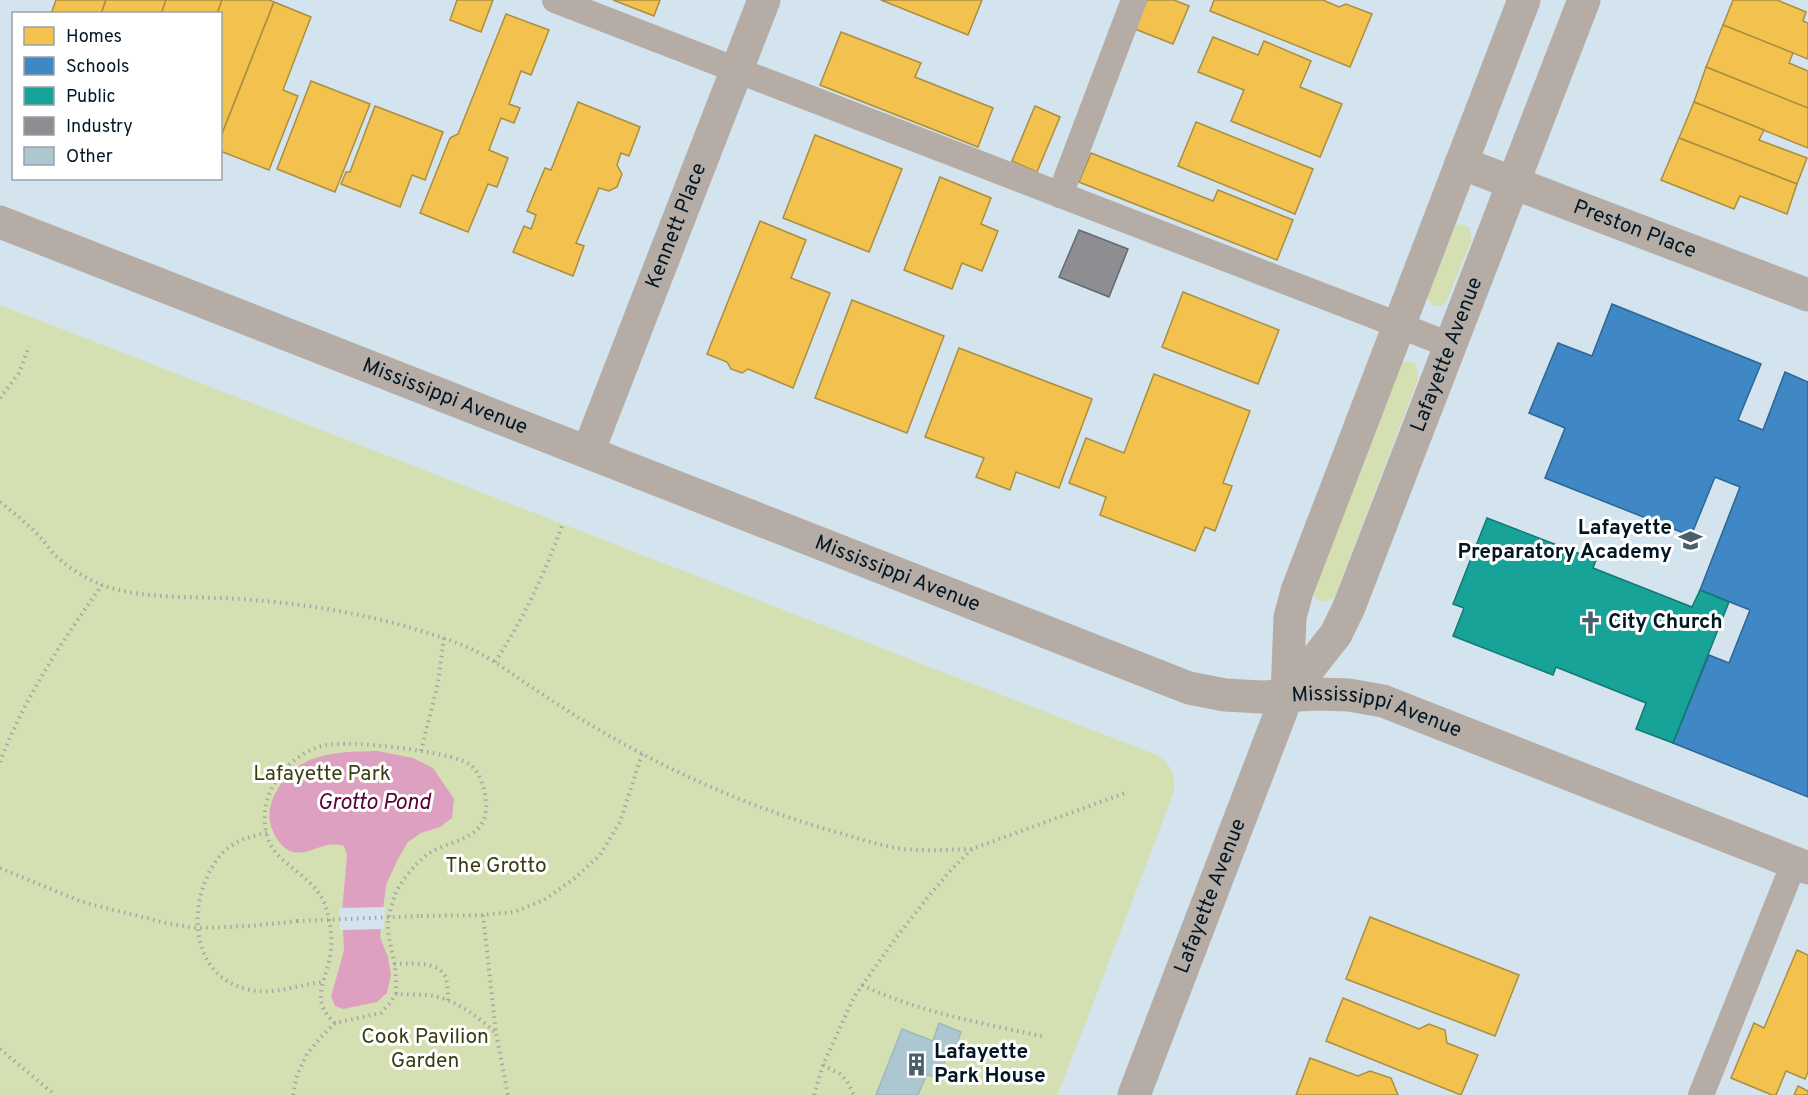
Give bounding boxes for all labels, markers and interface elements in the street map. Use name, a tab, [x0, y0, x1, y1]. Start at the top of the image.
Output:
legend	[12, 12, 222, 180]
text: Homes	[66, 26, 122, 49]
text: Schools	[66, 56, 129, 79]
text: Public	[66, 86, 116, 109]
text: Industry	[66, 116, 133, 139]
text: Other	[66, 146, 113, 169]
street label: Kennett Place	[639, 159, 713, 292]
street label: Preston Place	[1569, 193, 1700, 265]
street label: Lafayette Avenue	[1405, 273, 1489, 436]
street label: Mississippi Avenue	[358, 352, 532, 441]
place label: Lafayette Preparatory Academy	[1458, 515, 1672, 566]
school or university icon: Lafayette Preparatory Academy	[1677, 527, 1703, 553]
street label: Mississippi Avenue	[811, 529, 984, 618]
church icon: City Church	[1577, 609, 1603, 635]
place label: City Church	[1608, 609, 1723, 636]
street label: Mississippi Avenue	[1291, 680, 1466, 744]
park label: Lafayette Park	[253, 761, 391, 788]
water label: Grotto Pond	[317, 790, 433, 817]
street label: Lafayette Avenue	[1168, 815, 1252, 977]
park label: The Grotto	[445, 853, 547, 880]
park label: Cook Pavilion Garden	[361, 1024, 489, 1075]
place label: Lafayette Park House	[934, 1039, 1046, 1090]
building icon: Lafayette Park House	[903, 1051, 929, 1077]

